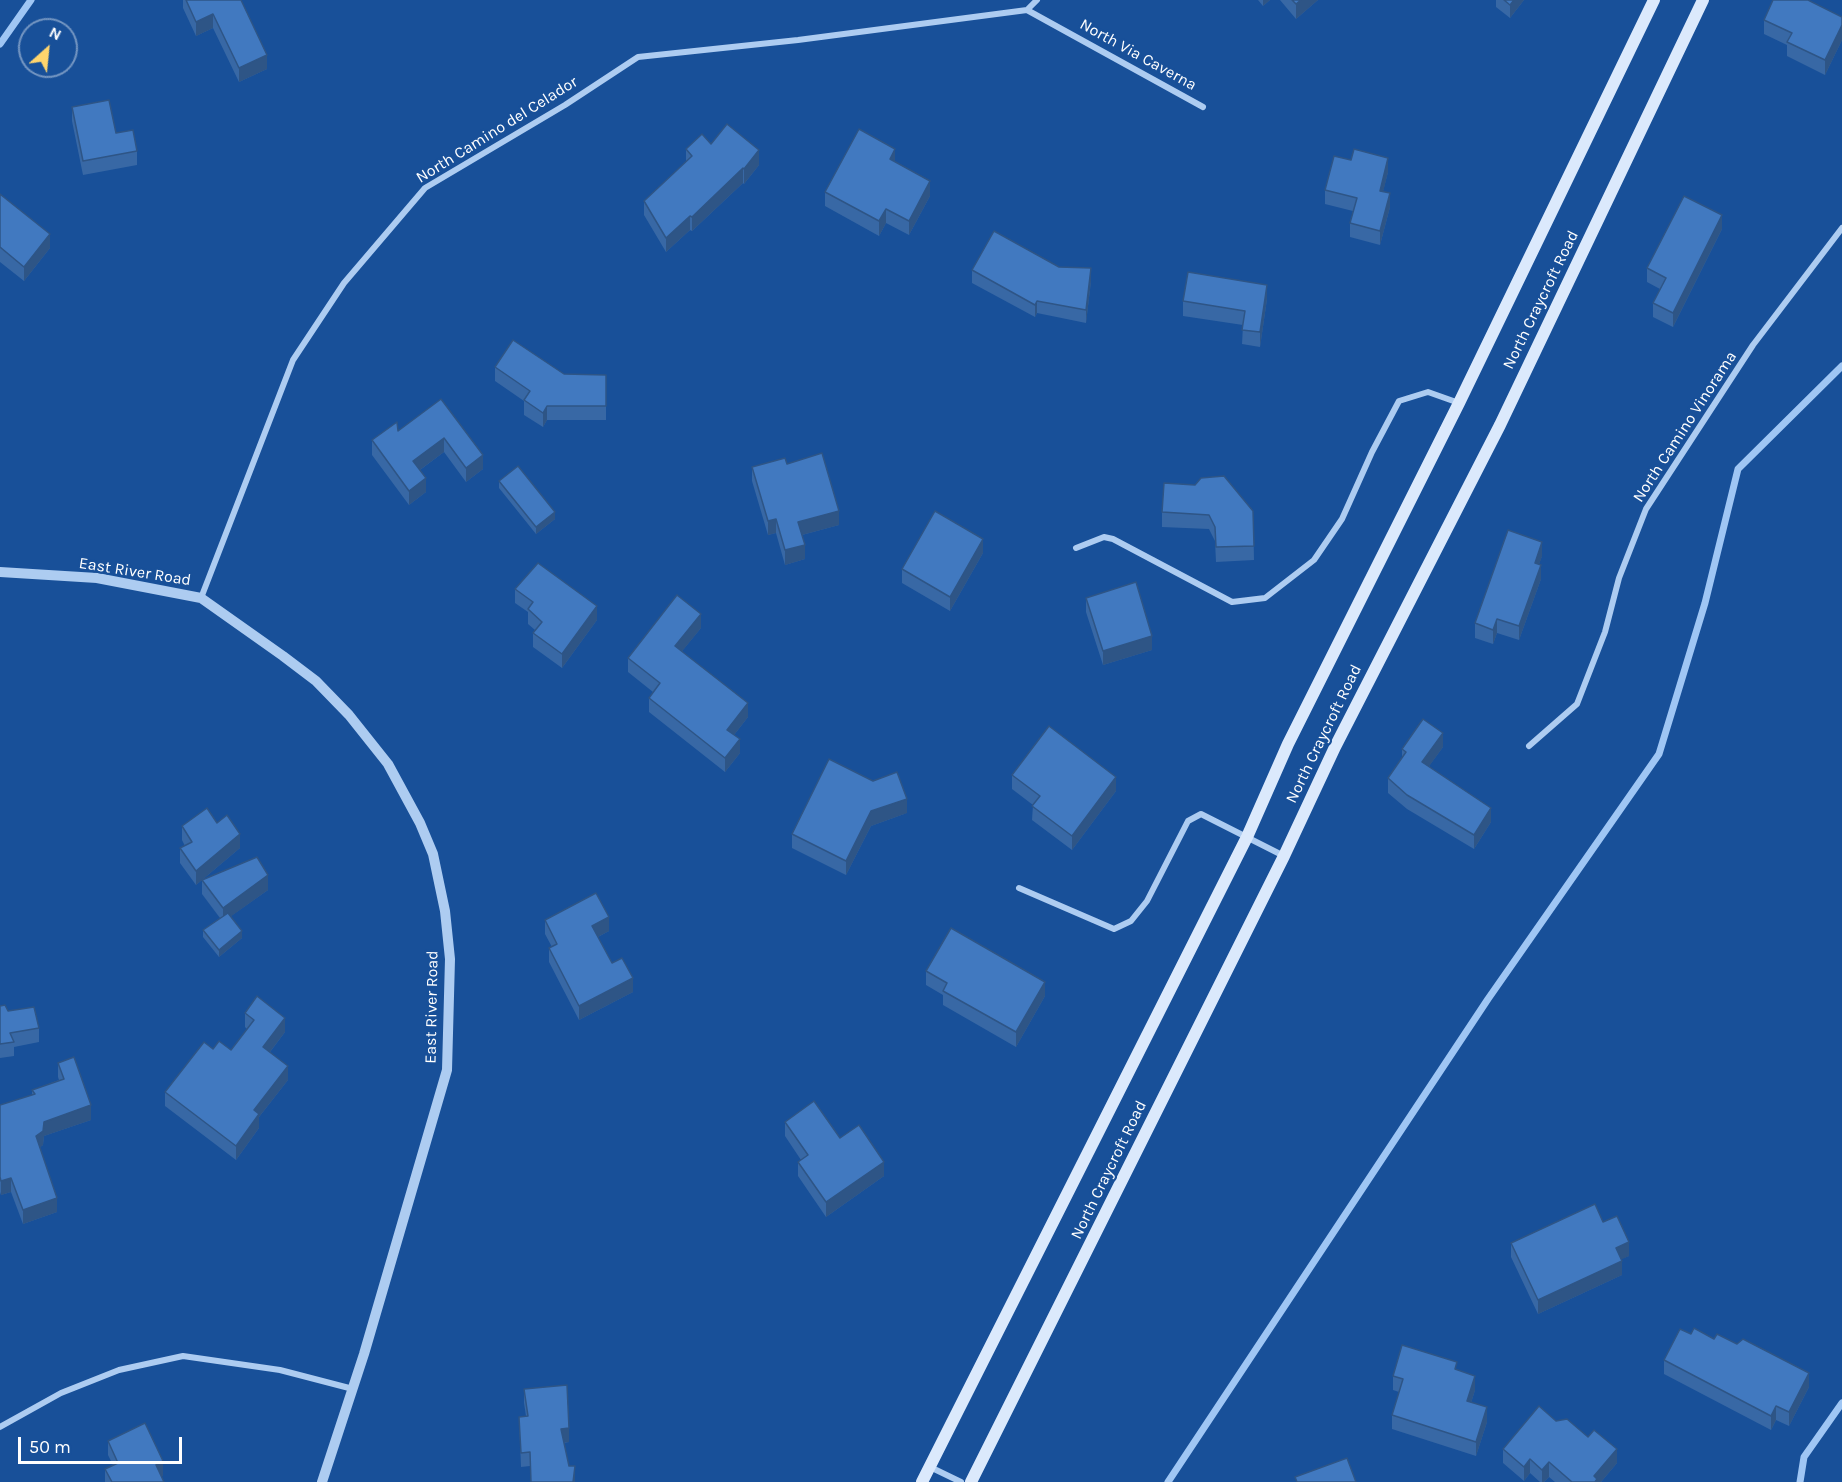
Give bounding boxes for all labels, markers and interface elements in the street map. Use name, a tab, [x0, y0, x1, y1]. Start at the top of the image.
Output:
street label: North Via Caverna	[1076, 15, 1200, 95]
north arrow	[18, 18, 78, 78]
text: N	[46, 22, 65, 44]
street label: North Camino del Celador	[413, 72, 581, 188]
street label: North Craycroft Road	[1499, 228, 1583, 372]
street label: North Camino Vinorama	[1629, 348, 1741, 506]
street label: East River Road	[78, 554, 192, 590]
street label: North Craycroft Road	[1282, 662, 1366, 806]
street label: East River Road	[421, 950, 443, 1064]
street label: North Craycroft Road	[1067, 1098, 1151, 1242]
scale bar	[21, 1425, 184, 1463]
text: 50 m	[29, 1436, 71, 1458]

